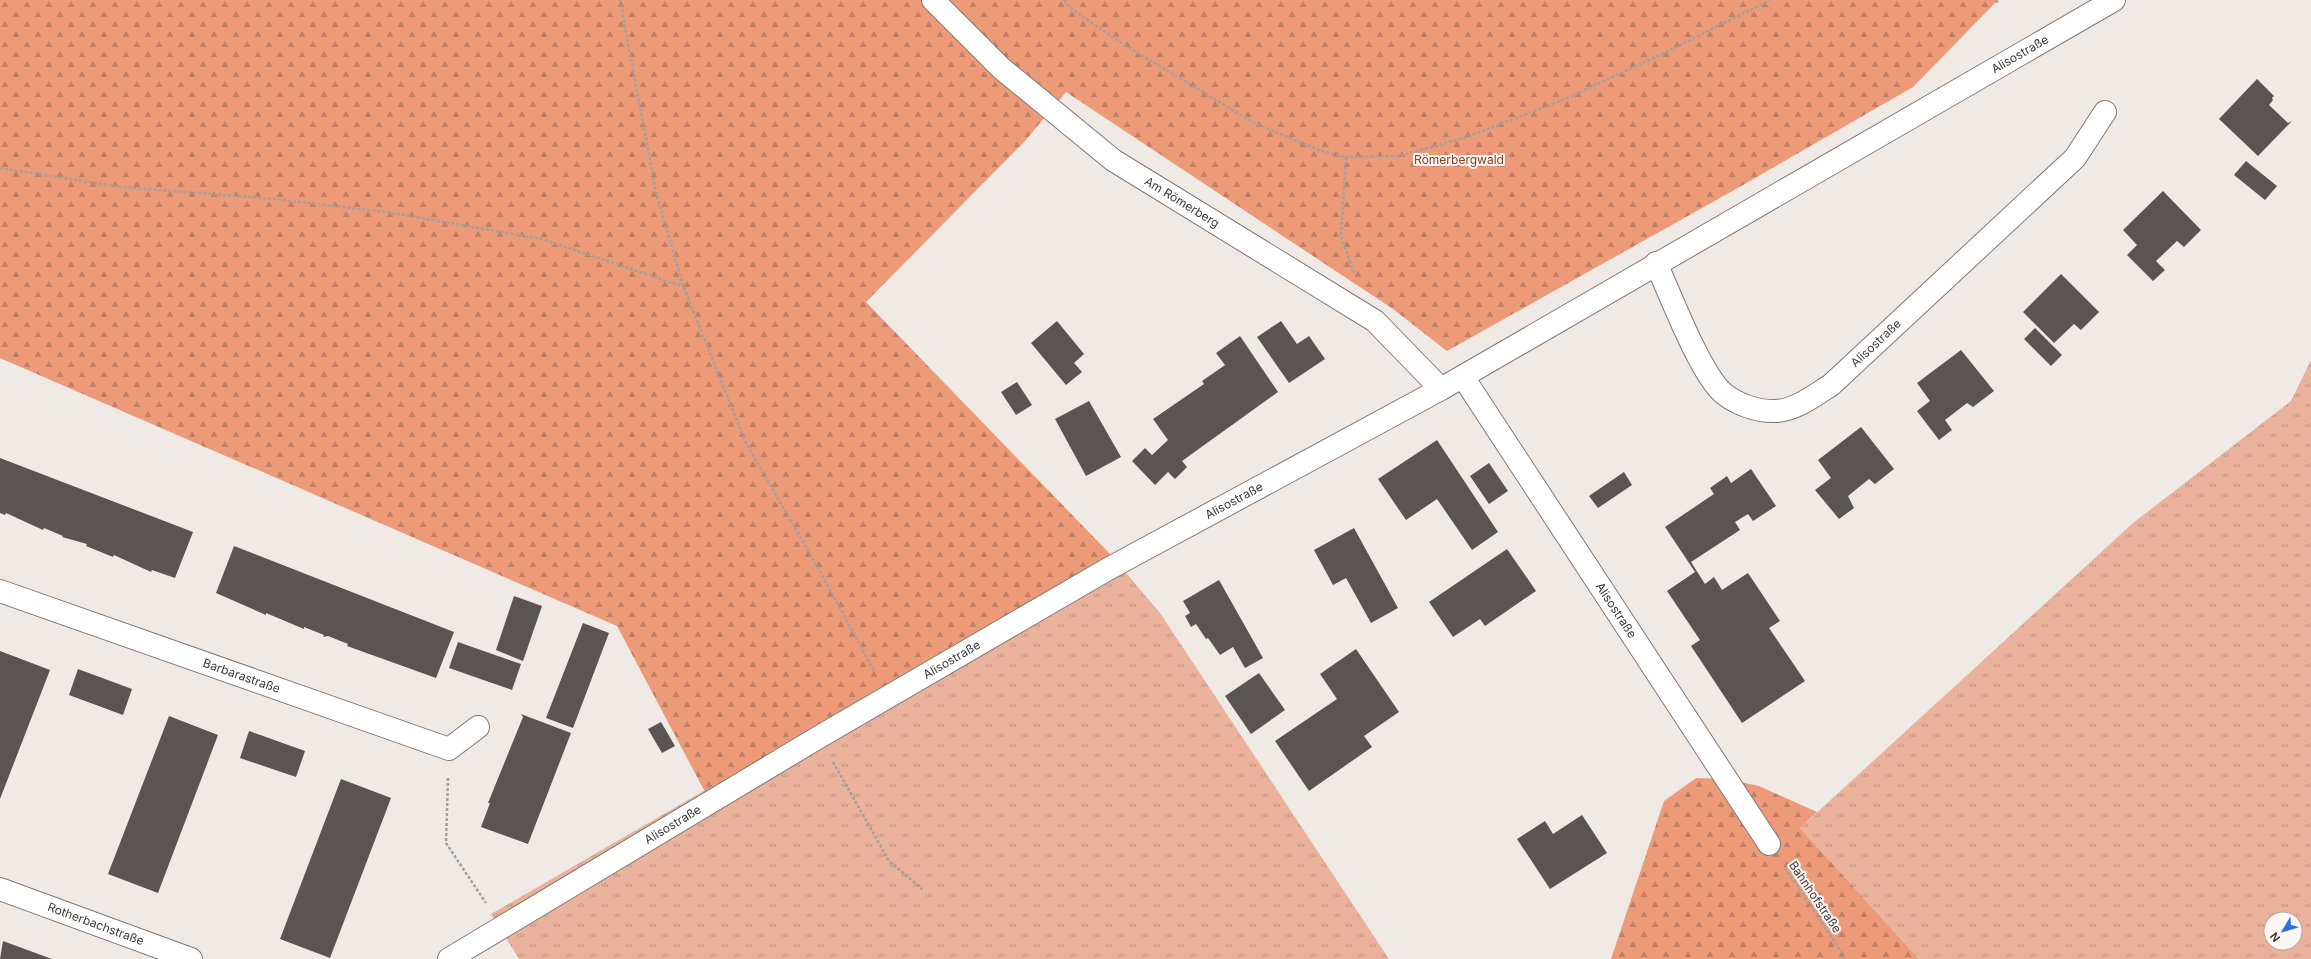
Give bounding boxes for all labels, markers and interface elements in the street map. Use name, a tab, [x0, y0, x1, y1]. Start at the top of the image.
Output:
street label: Alisostraße	[1988, 32, 2051, 76]
park label: Römerbergwald	[1414, 152, 1504, 167]
street label: Am Römerberg	[1142, 173, 1222, 231]
street label: Alisostraße	[1847, 316, 1904, 370]
street label: Alisostraße	[1202, 479, 1265, 522]
street label: Alisostraße	[1593, 579, 1640, 641]
street label: Alisostraße	[920, 637, 983, 682]
street label: Barbarastraße	[201, 655, 282, 696]
street label: Alisostraße	[641, 801, 704, 847]
street label: Bahnhofstraße	[1786, 858, 1845, 935]
street label: Rotherbachstraße	[46, 899, 146, 948]
north arrow	[2263, 911, 2303, 951]
text: N	[2267, 930, 2283, 945]

